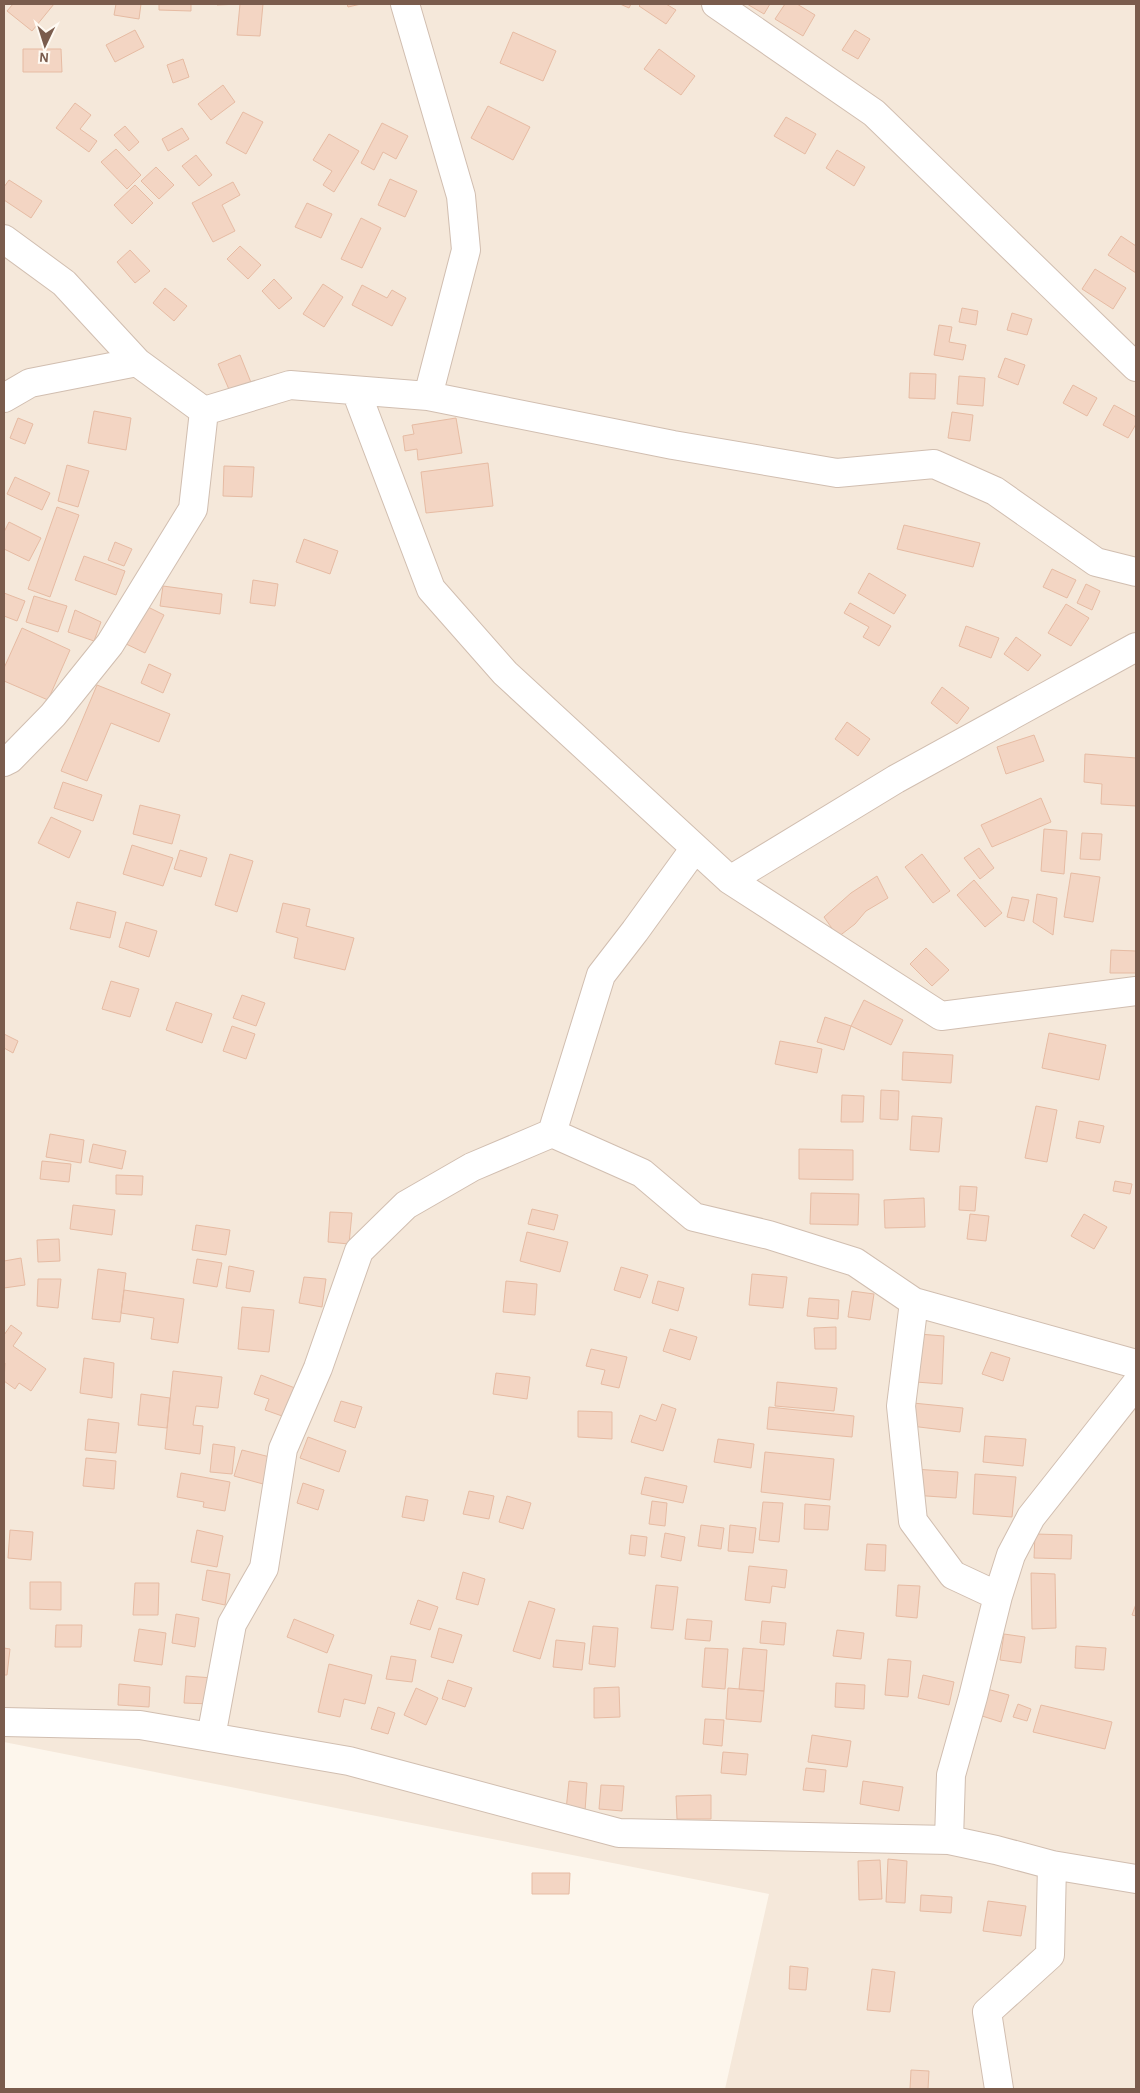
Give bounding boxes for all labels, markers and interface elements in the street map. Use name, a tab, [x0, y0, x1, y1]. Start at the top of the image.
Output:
north arrow	[20, 20, 70, 70]
text: N	[39, 50, 50, 64]

